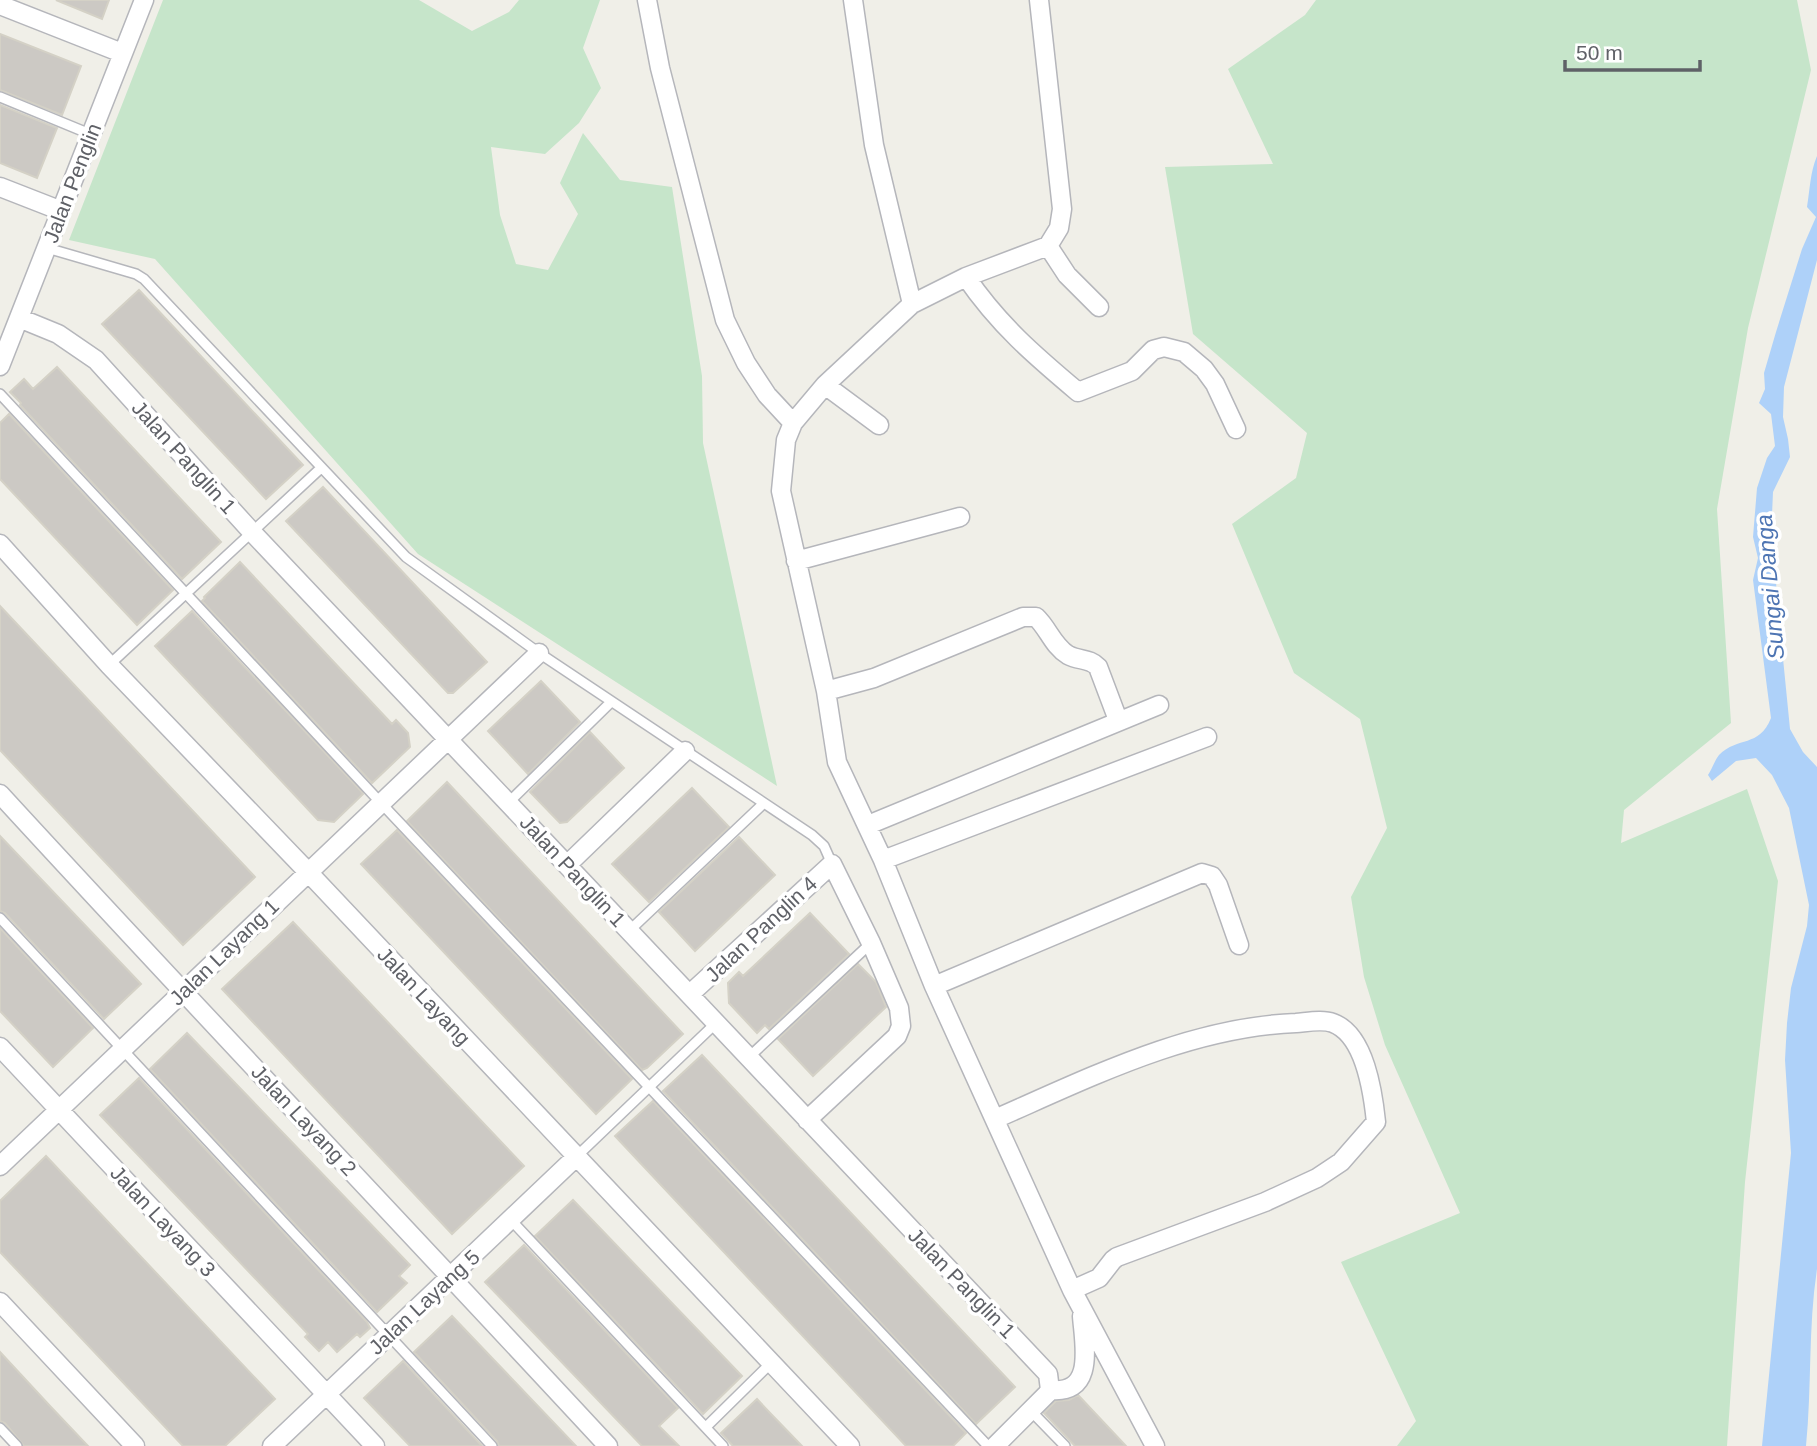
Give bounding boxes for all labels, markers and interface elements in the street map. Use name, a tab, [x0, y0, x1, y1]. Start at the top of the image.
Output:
scale bar	[1565, 28, 1700, 72]
text: 50 m	[1576, 41, 1623, 64]
street label: Jalan Penglin	[39, 120, 105, 246]
street label: Jalan Panglin 1	[127, 396, 241, 518]
water label: Sungai Danga	[1751, 513, 1789, 661]
street label: Jalan Panglin 1	[516, 811, 630, 931]
street label: Jalan Panglin 4	[701, 871, 822, 986]
street label: Jalan Layang 1	[165, 894, 283, 1010]
street label: Jalan Layang	[373, 942, 475, 1050]
street label: Jalan Layang 2	[247, 1060, 361, 1180]
street label: Jalan Layang 3	[106, 1161, 220, 1281]
street label: Jalan Panglin 1	[904, 1223, 1020, 1343]
street label: Jalan Layang 5	[364, 1245, 484, 1359]

